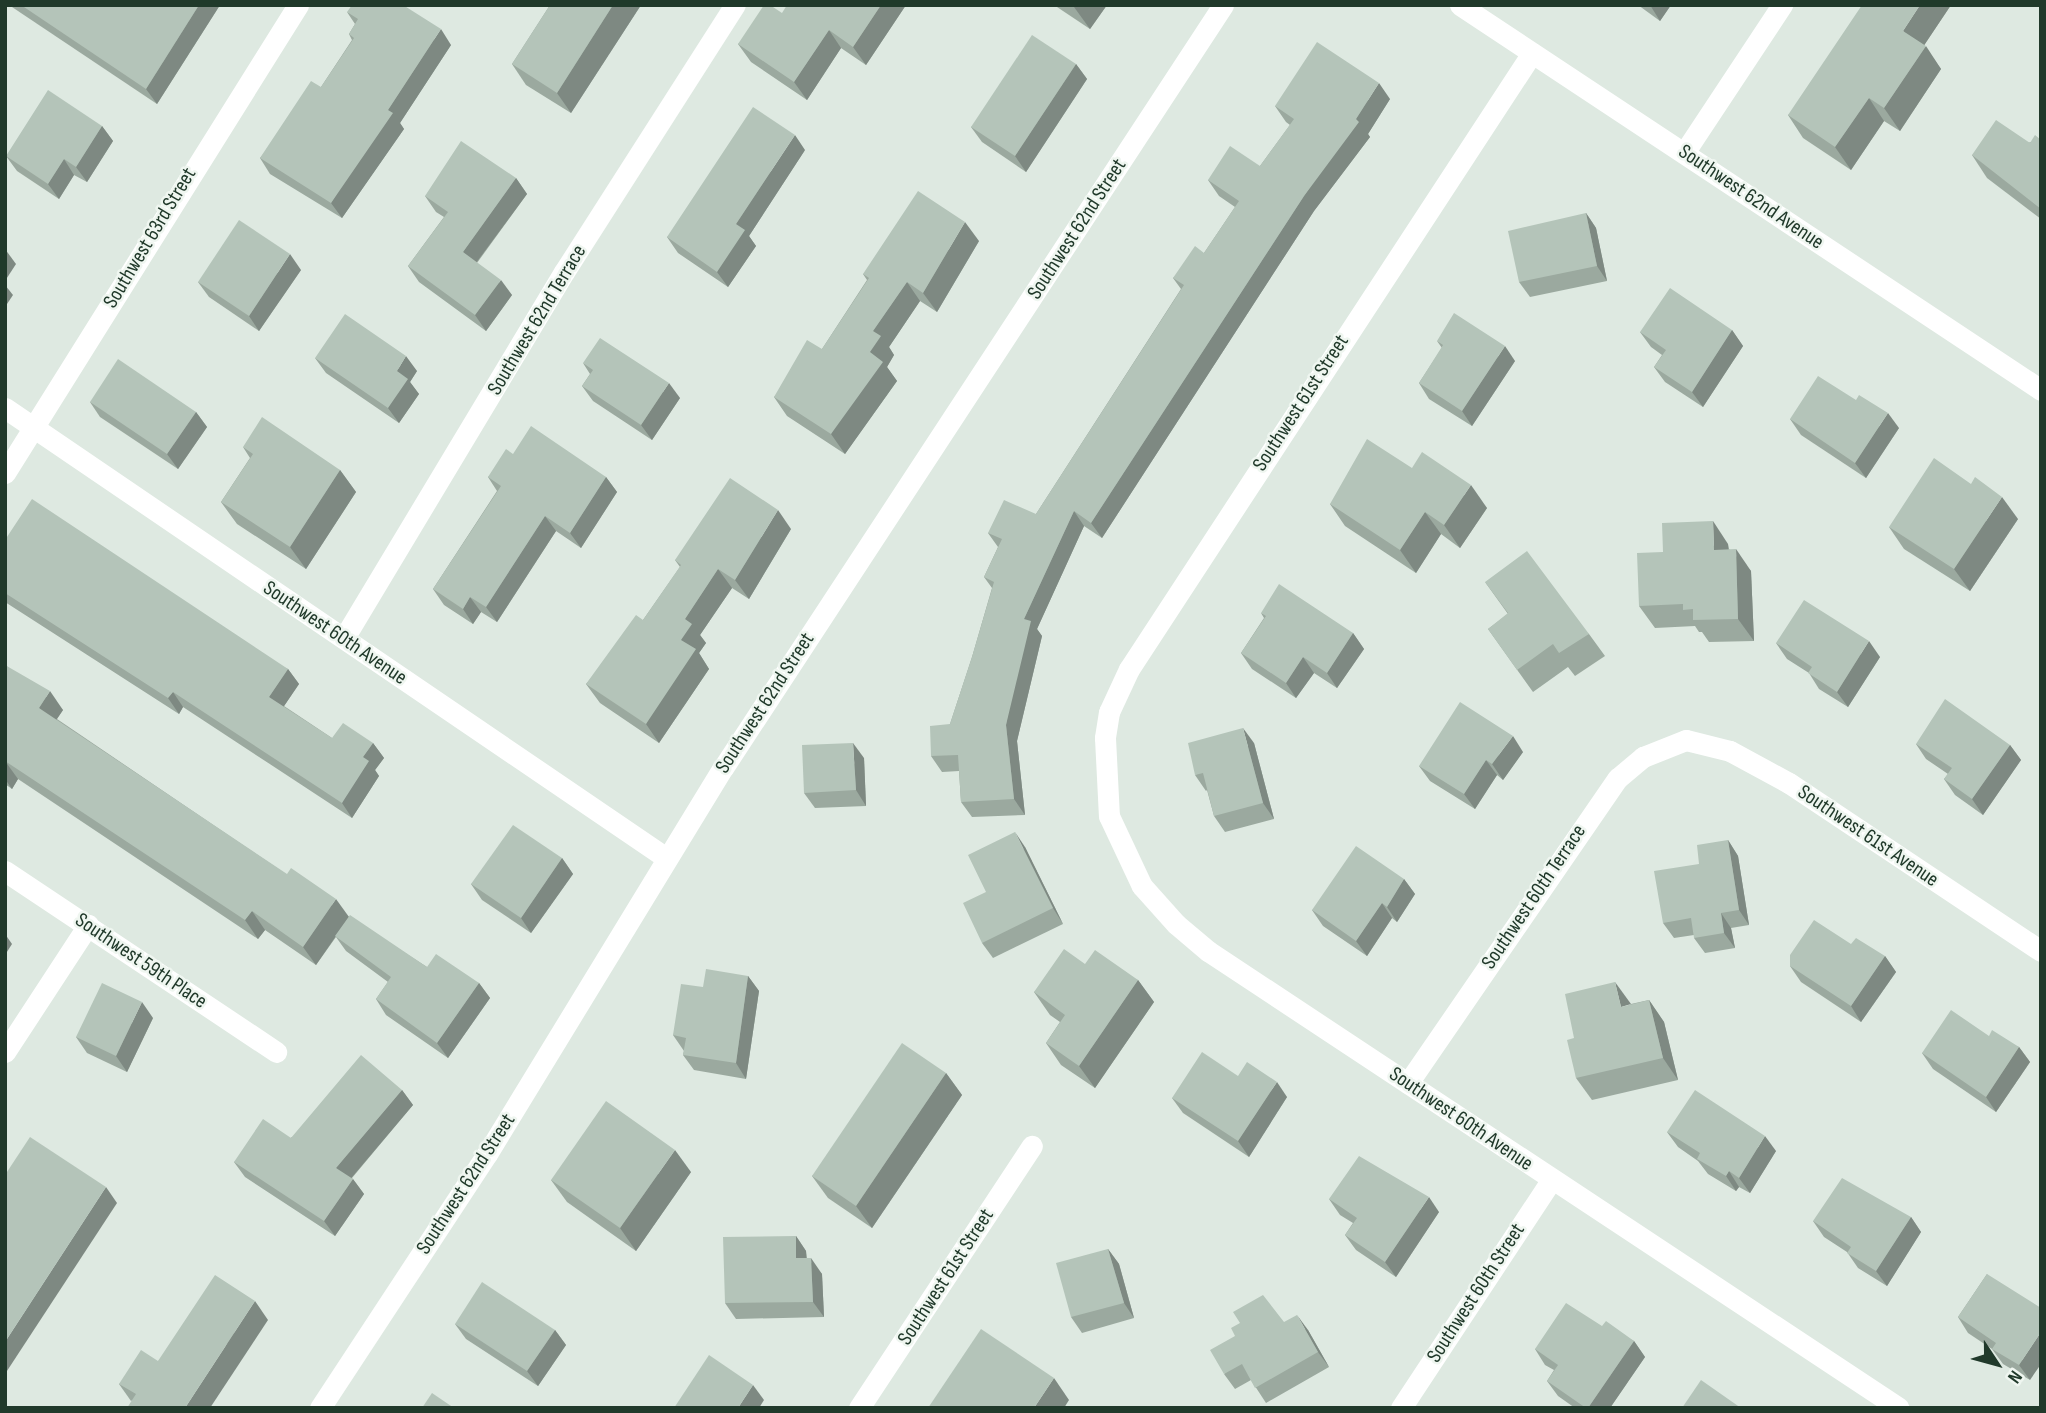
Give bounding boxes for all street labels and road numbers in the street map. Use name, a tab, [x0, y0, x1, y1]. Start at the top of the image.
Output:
street label: Southwest 62nd Avenue	[1674, 139, 1828, 255]
street label: Southwest 62nd Street	[1022, 154, 1132, 304]
street label: Southwest 63rd Street	[98, 163, 202, 313]
street label: Southwest 62nd Terrace	[482, 240, 592, 400]
street label: Southwest 61st Street	[1248, 330, 1354, 476]
street label: Southwest 60th Avenue	[258, 576, 412, 690]
street label: Southwest 62nd Street	[710, 628, 820, 778]
street label: Southwest 61st Avenue	[1793, 780, 1943, 892]
street label: Southwest 60th Terrace	[1476, 820, 1592, 974]
street label: Southwest 59th Place	[70, 908, 212, 1014]
street label: Southwest 60th Avenue	[1384, 1062, 1538, 1176]
street label: Southwest 62nd Street	[411, 1109, 521, 1259]
street label: Southwest 61st Street	[893, 1204, 999, 1350]
street label: Southwest 60th Street	[1422, 1219, 1530, 1367]

